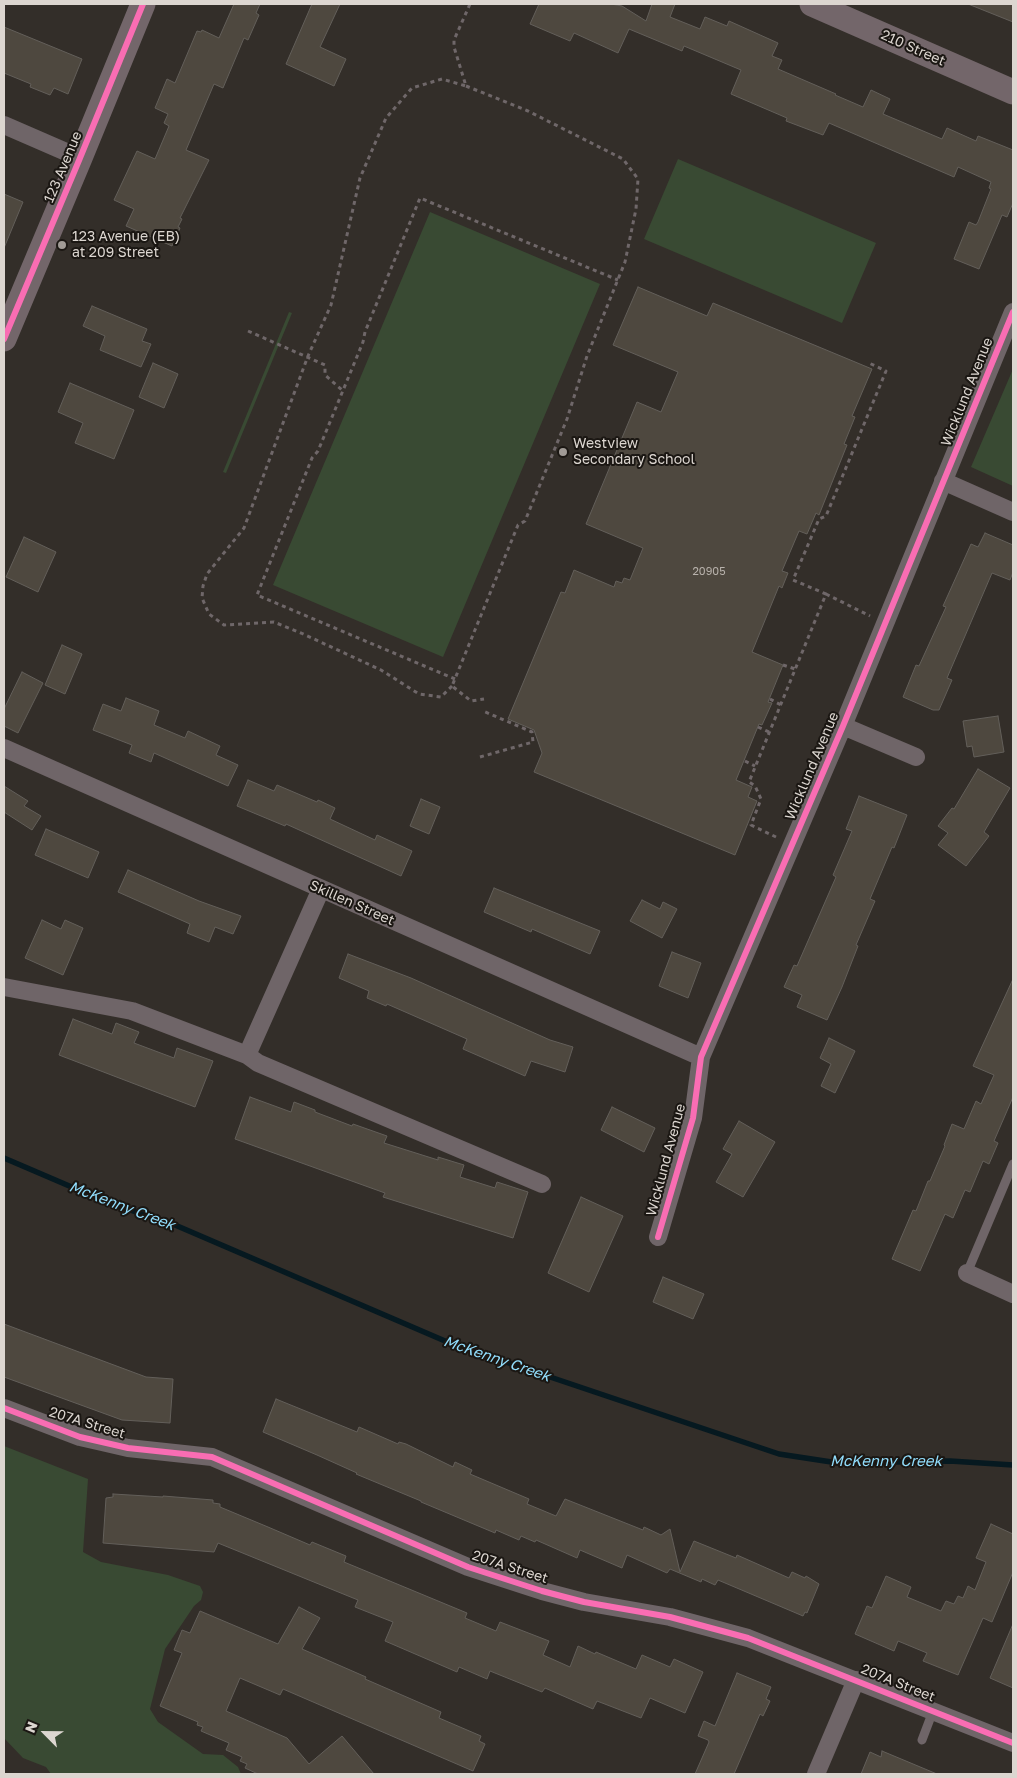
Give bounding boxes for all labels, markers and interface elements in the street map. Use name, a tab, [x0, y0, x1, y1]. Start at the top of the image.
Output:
street label: 210 Street	[878, 26, 948, 70]
street label: 123 Avenue	[40, 129, 86, 205]
place label: 123 Avenue (EB) at 209 Street	[72, 229, 180, 262]
marker: 123 Avenue (EB) at 209 Street	[56, 239, 68, 251]
street label: Wicklund Avenue	[938, 335, 996, 449]
place label: Westview Secondary School	[573, 436, 695, 468]
marker: Westview Secondary School	[557, 446, 569, 458]
house number: 20905	[692, 565, 726, 579]
street label: Wicklund Avenue	[782, 709, 842, 823]
street label: Skillen Street	[307, 877, 397, 929]
street label: Wicklund Avenue	[643, 1102, 689, 1218]
water label: McKenny Creek	[67, 1178, 177, 1234]
water label: McKenny Creek	[441, 1332, 553, 1386]
street label: 207A Street	[47, 1403, 127, 1443]
water label: McKenny Creek	[830, 1452, 942, 1470]
street label: 207A Street	[470, 1547, 550, 1587]
street label: 207A Street	[858, 1661, 938, 1705]
north arrow	[20, 1708, 70, 1758]
text: N	[21, 1719, 41, 1735]

